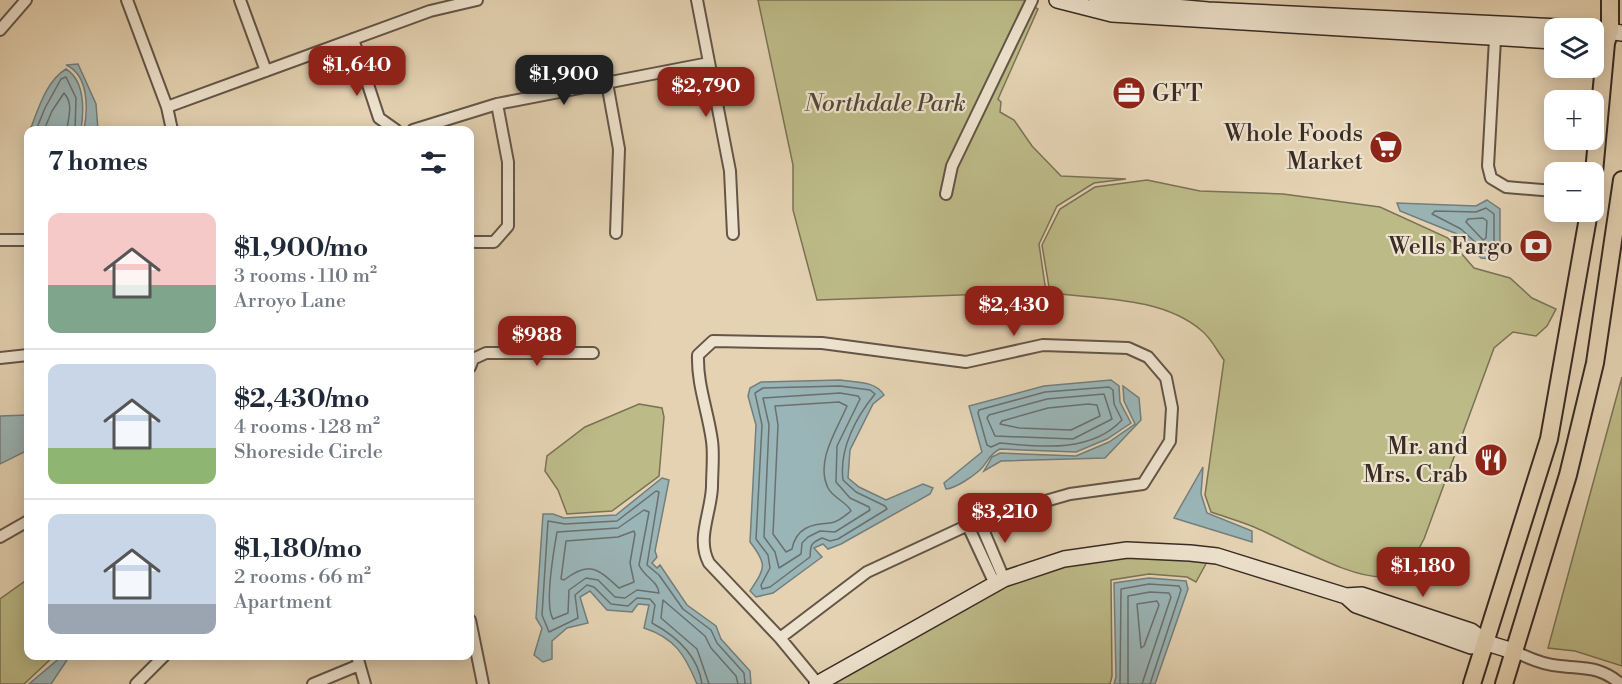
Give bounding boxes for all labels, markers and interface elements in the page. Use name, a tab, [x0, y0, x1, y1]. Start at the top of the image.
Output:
map controls	[1544, 18, 1604, 222]
button: layers	[1544, 18, 1604, 78]
pin: $1,640	[308, 46, 406, 97]
text: $1,640	[323, 53, 391, 78]
pin: $1,900	[515, 55, 613, 106]
text: $1,900	[529, 62, 599, 87]
pin: $2,790	[657, 67, 755, 118]
text: $2,790	[671, 74, 741, 99]
office icon: GFT	[1111, 75, 1147, 111]
place label: GFT	[1152, 79, 1203, 109]
park label: Northdale Park	[803, 89, 966, 119]
button: +	[1544, 90, 1604, 150]
place label: Whole Foods Market	[1223, 119, 1363, 177]
supermarket icon: Whole Foods Market	[1368, 129, 1404, 165]
text: 7 homes	[48, 146, 148, 178]
icon: filters	[417, 146, 450, 179]
button: −	[1544, 162, 1604, 222]
bank icon: Wells Fargo	[1518, 228, 1554, 264]
text: $1,900/mo	[234, 232, 368, 264]
place label: Wells Fargo	[1387, 232, 1513, 262]
icon: home	[96, 237, 168, 309]
text: 3 rooms · 110 m²	[234, 264, 377, 289]
pin: $2,430	[965, 286, 1063, 337]
text: Arroyo Lane	[234, 289, 346, 314]
text: $2,430	[979, 293, 1049, 318]
pin: $988	[501, 316, 573, 367]
text: $988	[512, 323, 562, 348]
text: $2,430/mo	[234, 383, 370, 415]
icon: home	[96, 388, 168, 460]
text: 4 rooms · 128 m²	[234, 415, 380, 440]
place label: Mr. and Mrs. Crab	[1363, 432, 1468, 490]
text: Shoreside Circle	[234, 440, 383, 465]
restaurant icon: Mr. and Mrs. Crab	[1473, 442, 1509, 478]
pin: $3,210	[956, 493, 1054, 544]
text: $3,210	[972, 500, 1038, 525]
text: $1,180/mo	[234, 533, 362, 565]
icon: home	[96, 538, 168, 610]
pin: $1,180	[1374, 547, 1472, 598]
text: $1,180	[1391, 554, 1455, 579]
text: 2 rooms · 66 m²	[234, 565, 371, 590]
text: Apartment	[234, 590, 332, 615]

